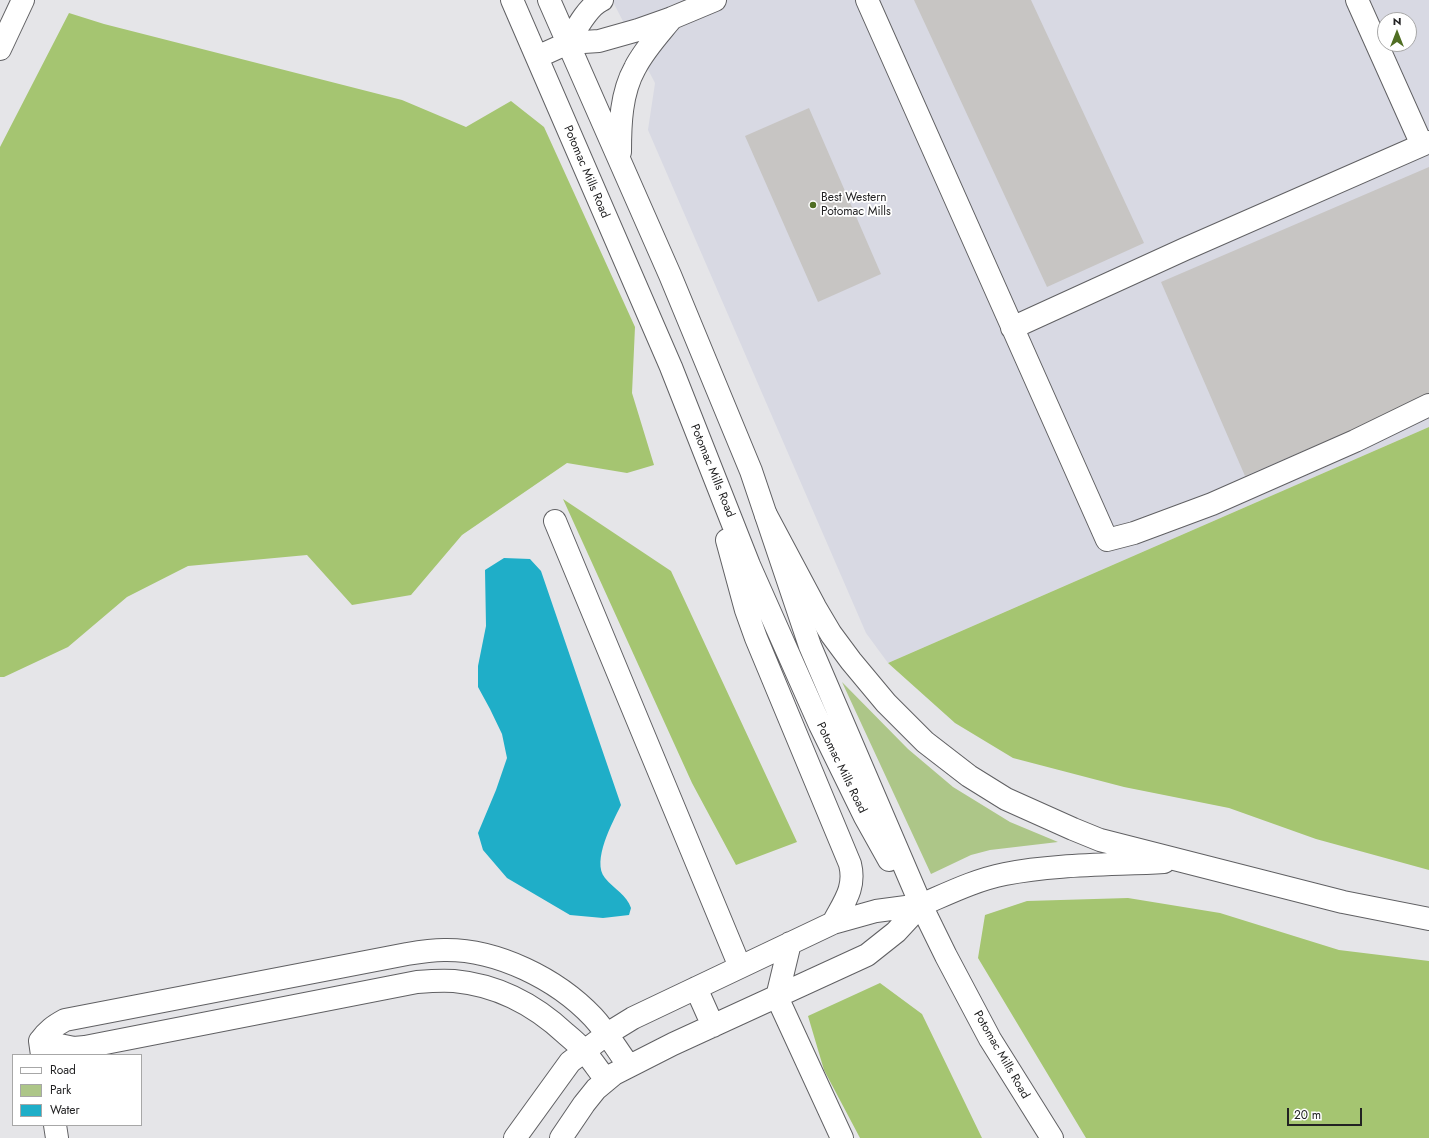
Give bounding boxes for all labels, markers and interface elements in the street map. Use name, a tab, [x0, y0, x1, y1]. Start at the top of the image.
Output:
north arrow	[1377, 12, 1417, 52]
text: N	[1393, 13, 1401, 29]
street label: Potomac Mills Road	[560, 123, 612, 221]
place label: Best Western Potomac Mills	[821, 191, 891, 219]
marker: Best Western Potomac Mills	[808, 200, 818, 210]
street label: Potomac Mills Road	[687, 422, 737, 520]
street label: Potomac Mills Road	[813, 720, 869, 816]
street label: Potomac Mills Road	[970, 1008, 1032, 1102]
legend	[12, 1054, 142, 1126]
text: Road	[50, 1061, 76, 1079]
text: Park	[50, 1081, 71, 1099]
scale bar	[1289, 1100, 1364, 1126]
text: Water	[50, 1101, 80, 1119]
text: 20 m	[1294, 1106, 1321, 1124]

